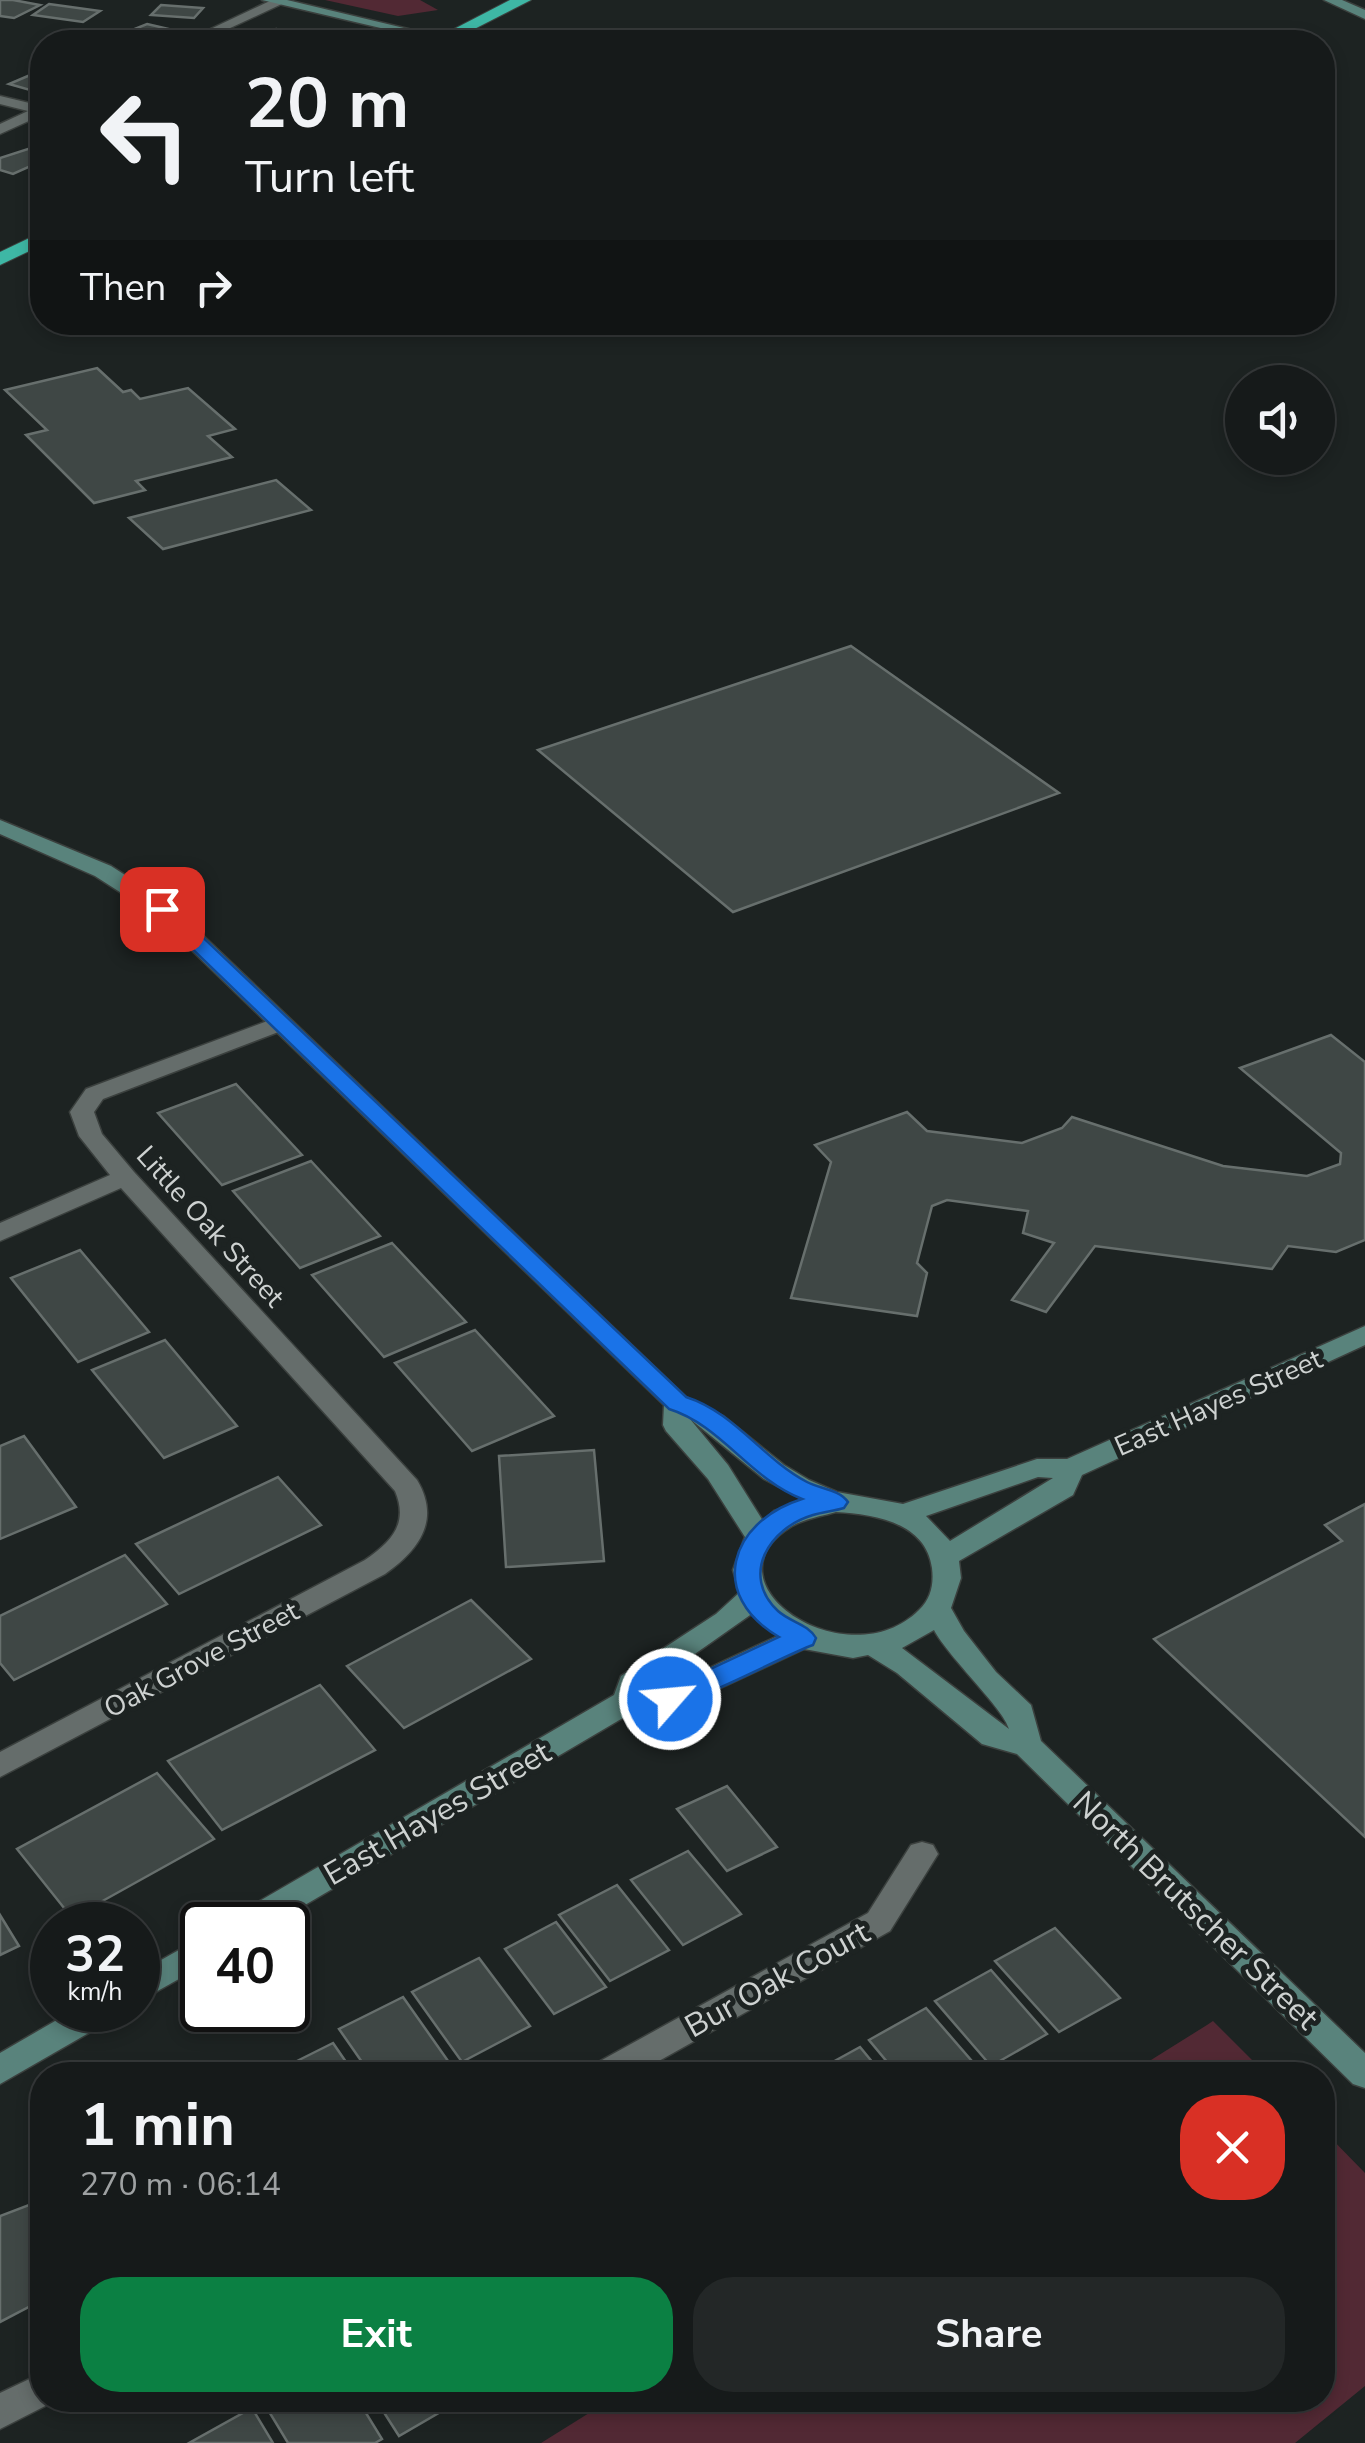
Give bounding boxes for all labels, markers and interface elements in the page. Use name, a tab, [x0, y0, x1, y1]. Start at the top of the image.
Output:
text: 20 m	[245, 56, 409, 152]
icon: left	[80, 70, 210, 200]
text: Turn left	[245, 147, 414, 208]
icon: right	[186, 260, 241, 315]
text: Then	[80, 262, 166, 313]
map controls	[1225, 365, 1335, 475]
button: sound	[1225, 365, 1335, 475]
pin	[120, 867, 205, 952]
icon: arrive	[135, 882, 190, 937]
street label: Little Oak Street	[128, 1138, 293, 1316]
street label: East Hayes Street	[1109, 1340, 1328, 1466]
street label: Oak Grove Street	[97, 1592, 306, 1727]
position arrow	[618, 1647, 722, 1751]
street label: East Hayes Street	[316, 1731, 559, 1896]
street label: North Brutscher Street	[1063, 1782, 1328, 2040]
speed limit sign: 40	[180, 1902, 310, 2032]
street label: Bur Oak Court	[677, 1911, 878, 2048]
text: 32	[65, 1920, 125, 1989]
text: km/h	[67, 1975, 123, 2009]
text: 1 min	[80, 2084, 235, 2166]
button: close	[1180, 2095, 1285, 2200]
text: 270 m · 06:14	[80, 2163, 281, 2206]
button: Exit	[80, 2277, 673, 2392]
button: Share	[693, 2277, 1285, 2392]

